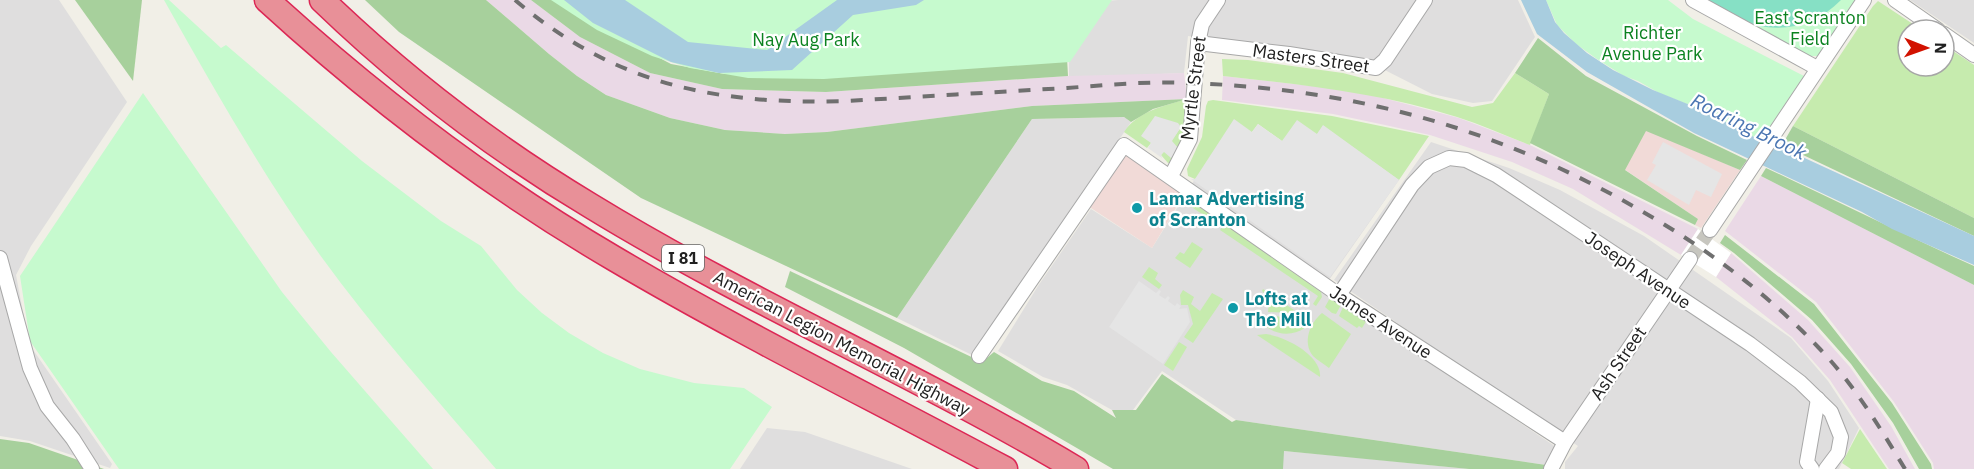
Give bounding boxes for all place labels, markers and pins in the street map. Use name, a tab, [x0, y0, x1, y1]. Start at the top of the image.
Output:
place label: Lamar Advertising of Scranton	[1149, 187, 1304, 231]
marker: Lamar Advertising of Scranton	[1130, 201, 1144, 215]
place label: Lofts at The Mill	[1245, 287, 1312, 331]
marker: Lofts at The Mill	[1226, 301, 1240, 315]

